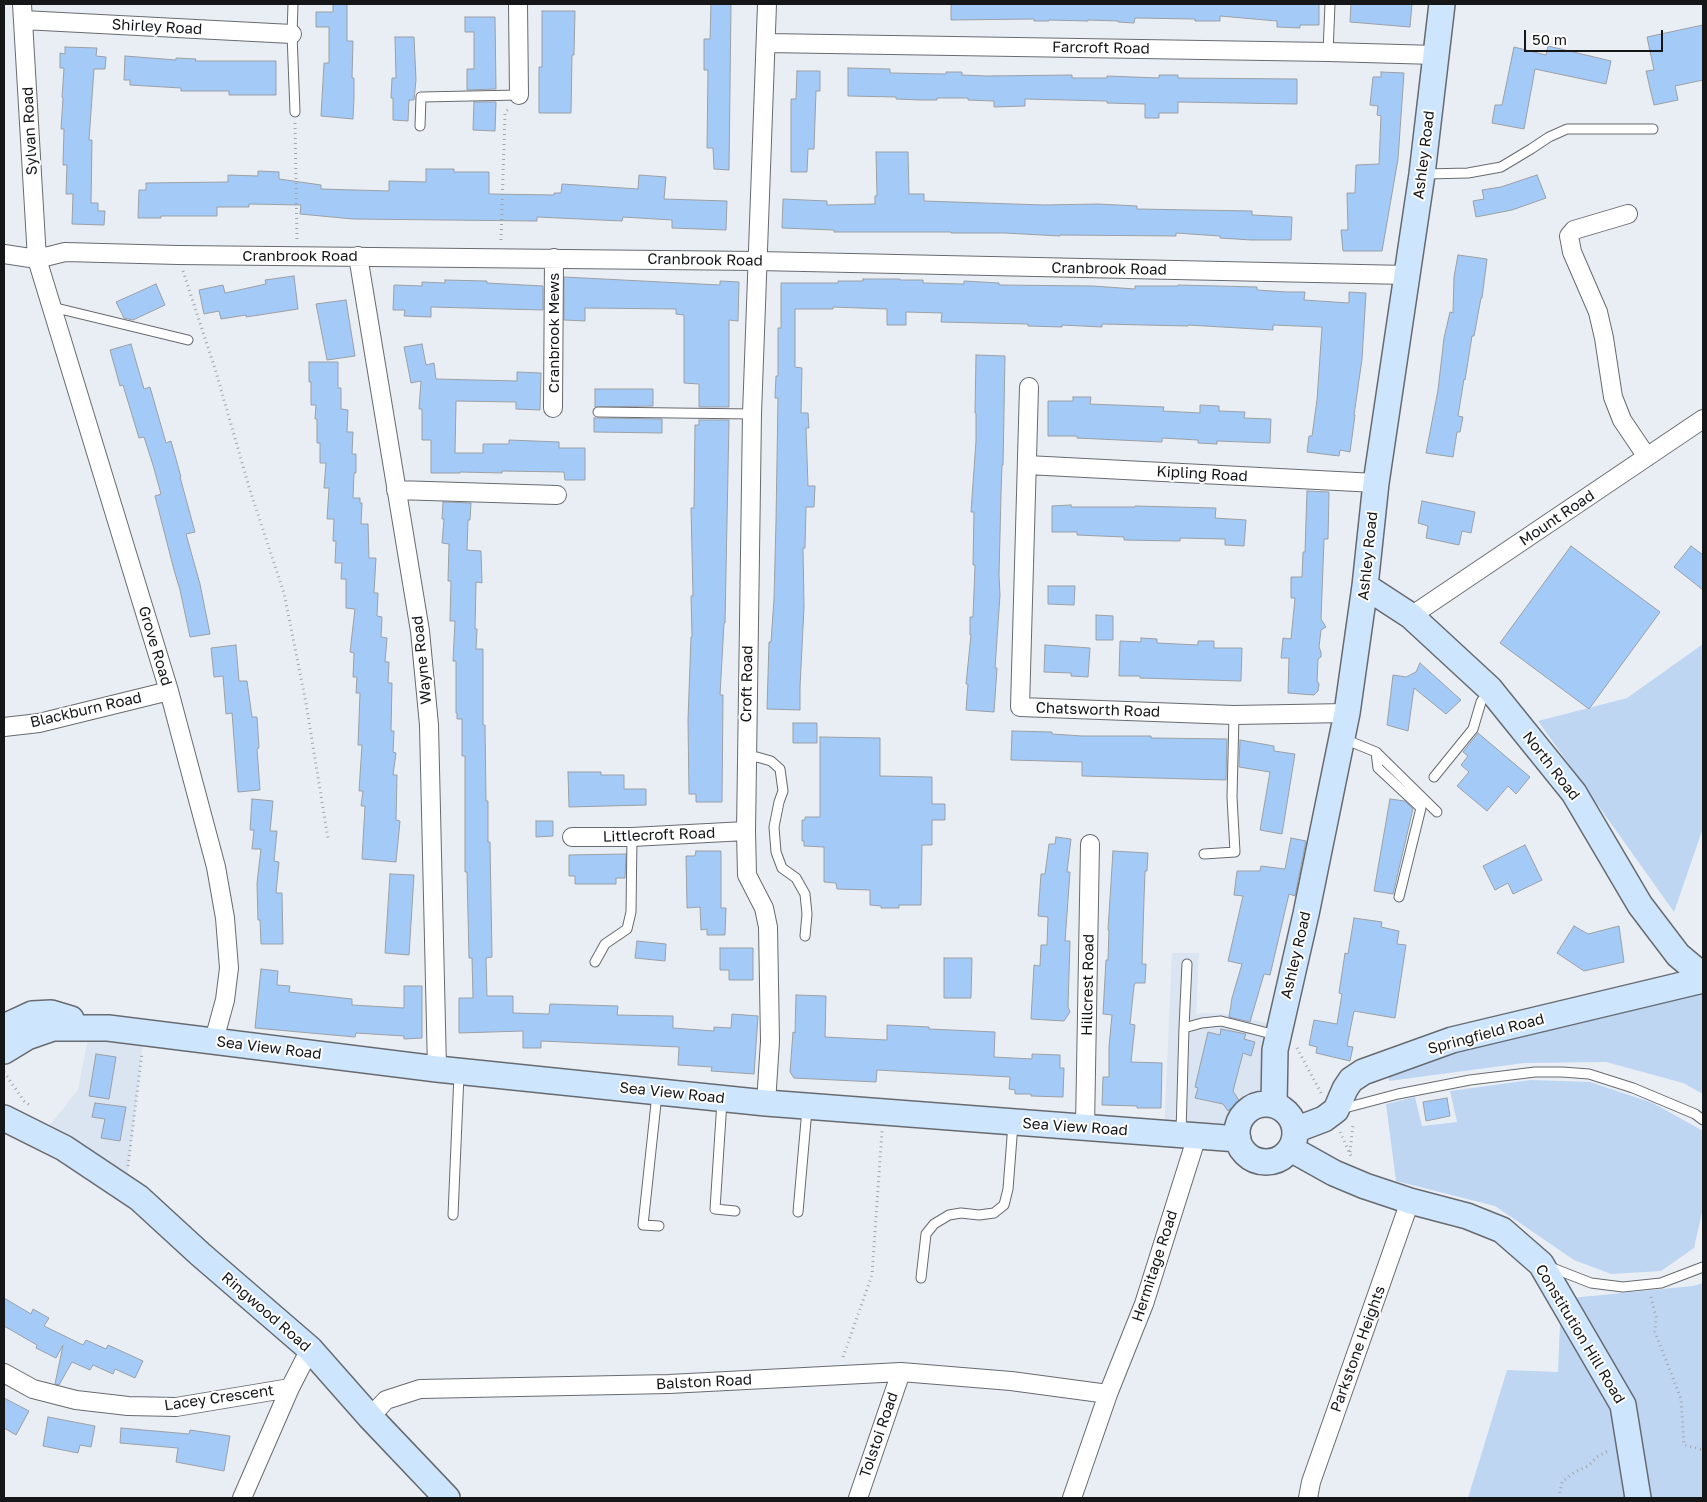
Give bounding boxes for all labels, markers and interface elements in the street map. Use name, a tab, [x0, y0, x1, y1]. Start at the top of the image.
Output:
street label: Shirley Road	[111, 16, 203, 38]
scale bar	[1527, 20, 1666, 52]
text: 50 m	[1532, 30, 1567, 48]
street label: Farcroft Road	[1052, 38, 1150, 58]
street label: Sylvan Road	[19, 86, 41, 176]
street label: Ashley Road	[1410, 110, 1438, 200]
street label: Cranbrook Road	[242, 247, 358, 265]
street label: Cranbrook Road	[647, 250, 763, 270]
street label: Cranbrook Road	[1051, 259, 1167, 279]
street label: Cranbrook Mews	[545, 273, 563, 393]
street label: Kipling Road	[1156, 463, 1248, 485]
street label: Mount Road	[1516, 486, 1598, 550]
street label: Ashley Road	[1354, 511, 1382, 601]
street label: Grove Road	[134, 604, 176, 688]
street label: Wayne Road	[408, 615, 436, 705]
street label: Croft Road	[737, 645, 757, 723]
street label: Blackburn Road	[29, 688, 143, 732]
street label: Chatsworth Road	[1035, 699, 1161, 721]
street label: North Road	[1519, 728, 1583, 804]
street label: Littlecroft Road	[602, 824, 716, 846]
street label: Ashley Road	[1277, 910, 1315, 1000]
street label: Hillcrest Road	[1078, 934, 1098, 1036]
street label: Springfield Road	[1426, 1010, 1546, 1058]
street label: Sea View Road	[215, 1033, 323, 1063]
street label: Sea View Road	[618, 1079, 726, 1107]
street label: Sea View Road	[1022, 1114, 1128, 1140]
street label: Hermitage Road	[1128, 1208, 1182, 1324]
street label: Constitution Hill Road	[1531, 1261, 1629, 1407]
street label: Ringwood Road	[218, 1268, 314, 1356]
street label: Parkstone Heights	[1327, 1283, 1389, 1415]
street label: Balston Road	[656, 1371, 752, 1393]
street label: Lacey Crescent	[163, 1381, 275, 1415]
street label: Tolstoi Road	[856, 1390, 902, 1480]

